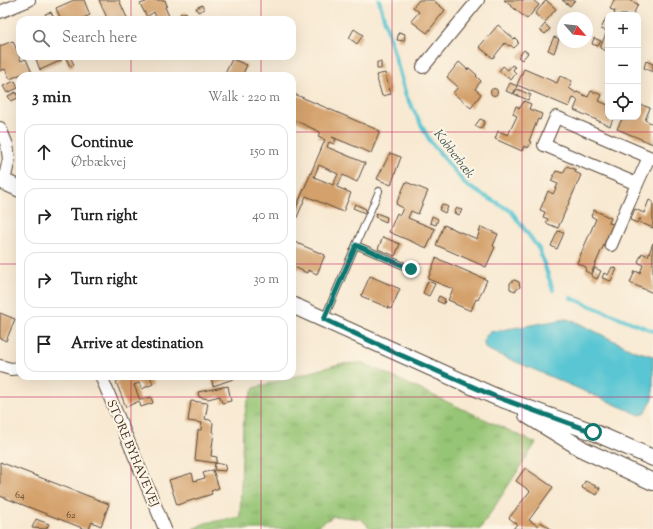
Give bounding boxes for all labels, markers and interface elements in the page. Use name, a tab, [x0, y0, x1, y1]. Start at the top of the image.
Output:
north arrow	[557, 12, 593, 48]
map controls	[605, 12, 641, 120]
button: +	[605, 12, 641, 48]
search box	[16, 16, 296, 60]
icon: search	[30, 27, 52, 49]
text: Search here	[62, 28, 137, 49]
button: −	[605, 48, 641, 84]
button: locate	[605, 84, 641, 120]
text: 3 min	[32, 86, 71, 110]
text: Walk · 220 m	[208, 89, 280, 107]
water label: Kobberbæk	[429, 126, 478, 182]
text: Continue	[71, 133, 133, 154]
icon: ahead	[33, 141, 55, 163]
text: 150 m	[250, 143, 279, 161]
text: Ørbækvej	[71, 154, 126, 172]
icon: right	[33, 205, 55, 227]
text: Turn right	[71, 206, 137, 227]
text: 40 m	[252, 207, 279, 225]
route end	[402, 260, 420, 278]
icon: right	[33, 269, 55, 291]
text: Turn right	[71, 270, 137, 291]
text: 30 m	[253, 271, 279, 289]
icon: arrive	[33, 333, 55, 355]
text: Arrive at destination	[71, 334, 204, 355]
street label: STORE BYHAVEVEJ	[101, 397, 163, 510]
route start	[584, 423, 602, 441]
house number: 64	[15, 488, 25, 503]
house number: 62	[66, 508, 76, 523]

